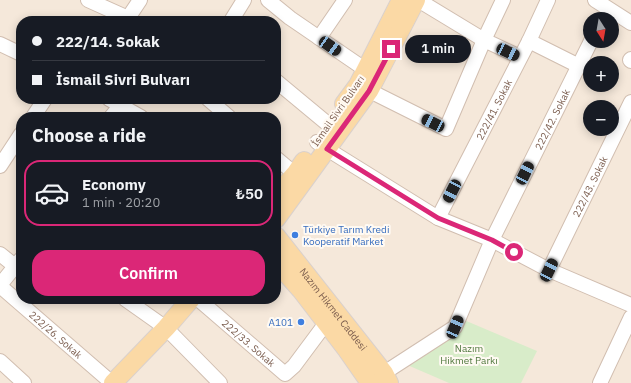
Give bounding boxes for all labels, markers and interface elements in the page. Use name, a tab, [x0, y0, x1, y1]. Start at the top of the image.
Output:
north arrow	[583, 12, 619, 48]
map controls	[583, 12, 619, 136]
text: 222/14. Sokak	[56, 32, 160, 51]
car	[317, 34, 343, 58]
callout: 1 min	[405, 35, 471, 63]
route end	[382, 40, 400, 58]
text: 1 min	[421, 40, 455, 57]
car	[495, 41, 521, 63]
button: +	[583, 56, 619, 92]
text: İsmail Sivri Bulvarı	[56, 70, 190, 89]
street label: İsmail Sivri Bulvarı	[309, 73, 367, 149]
street label: 222/41. Sokak	[473, 76, 515, 142]
street label: 222/42. Sokak	[531, 86, 573, 152]
button: −	[583, 100, 619, 136]
car	[420, 112, 446, 134]
text: Choose a ride	[32, 124, 146, 147]
street label: 222/43. Sokak	[569, 153, 610, 219]
car	[514, 160, 536, 186]
icon: car	[34, 175, 70, 211]
text: Economy	[82, 175, 146, 194]
car	[441, 178, 463, 204]
text: ₺50	[236, 184, 263, 203]
text: 1 min · 20:20	[82, 194, 160, 211]
place label: Türkiye Tarım Kredi Kooperatif Market	[303, 223, 389, 248]
marker: Türkiye Tarım Kredi Kooperatif Market	[290, 230, 300, 240]
route start	[505, 243, 523, 261]
button: Confirm	[32, 250, 265, 296]
car	[538, 257, 560, 283]
street label: Nazım Hikmet Caddesi	[297, 265, 370, 353]
street label: 222/26. Sokak	[27, 308, 86, 362]
car	[445, 314, 465, 340]
street label: 222/33. Sokak	[219, 316, 279, 370]
place label: A101	[269, 316, 293, 329]
marker: A101	[296, 317, 306, 327]
park label: Nazım Hikmet Parkı	[440, 342, 498, 367]

